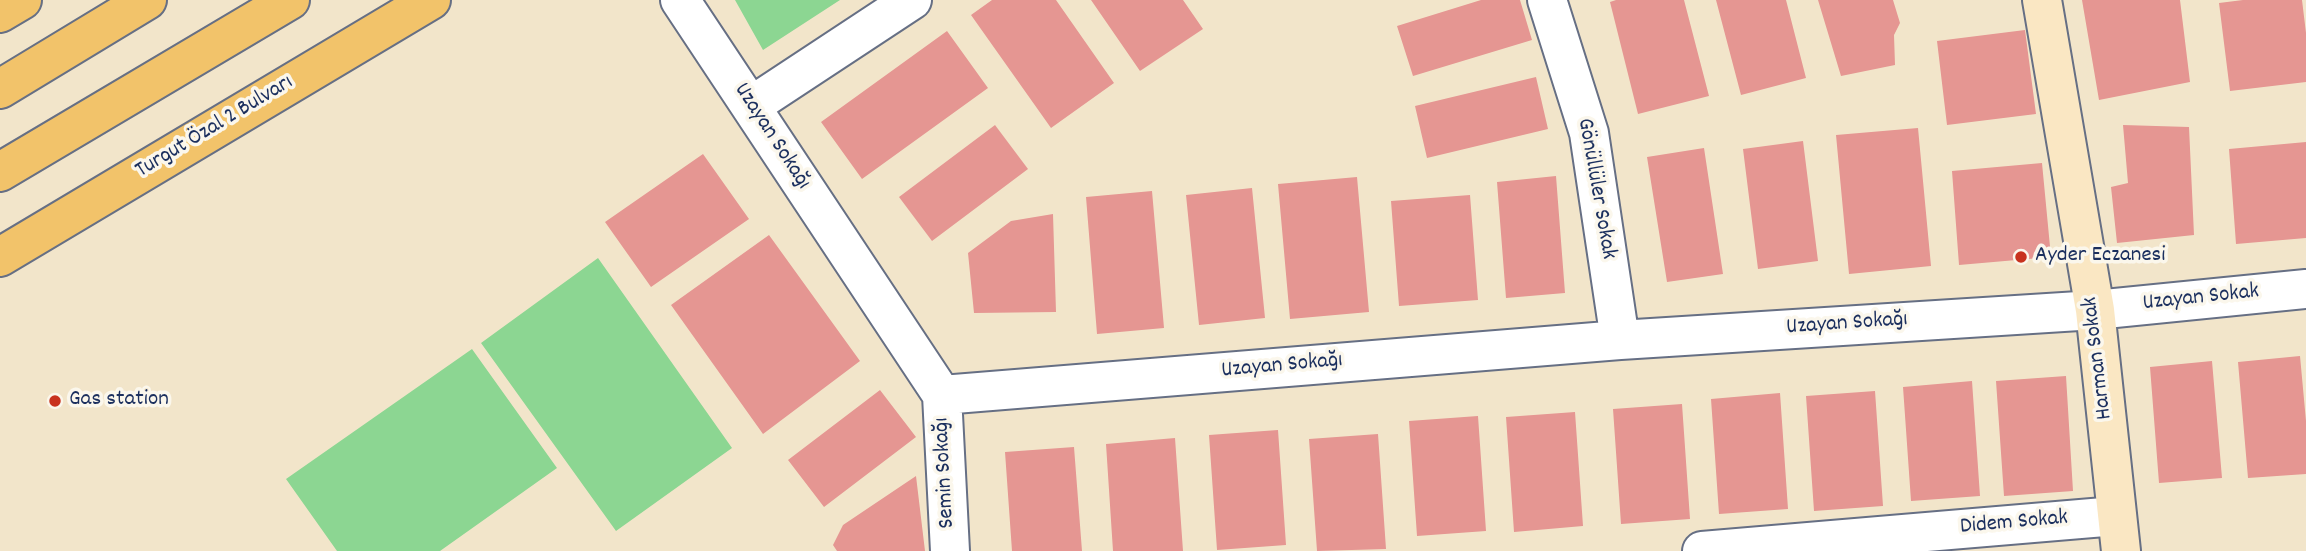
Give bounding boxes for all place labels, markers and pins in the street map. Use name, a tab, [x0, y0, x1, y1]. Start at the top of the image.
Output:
place label: Ayder Eczanesi	[2035, 243, 2165, 271]
marker: Ayder Eczanesi	[2013, 249, 2029, 265]
place label: Gas station	[69, 387, 169, 415]
marker: Gas station	[47, 393, 63, 409]

